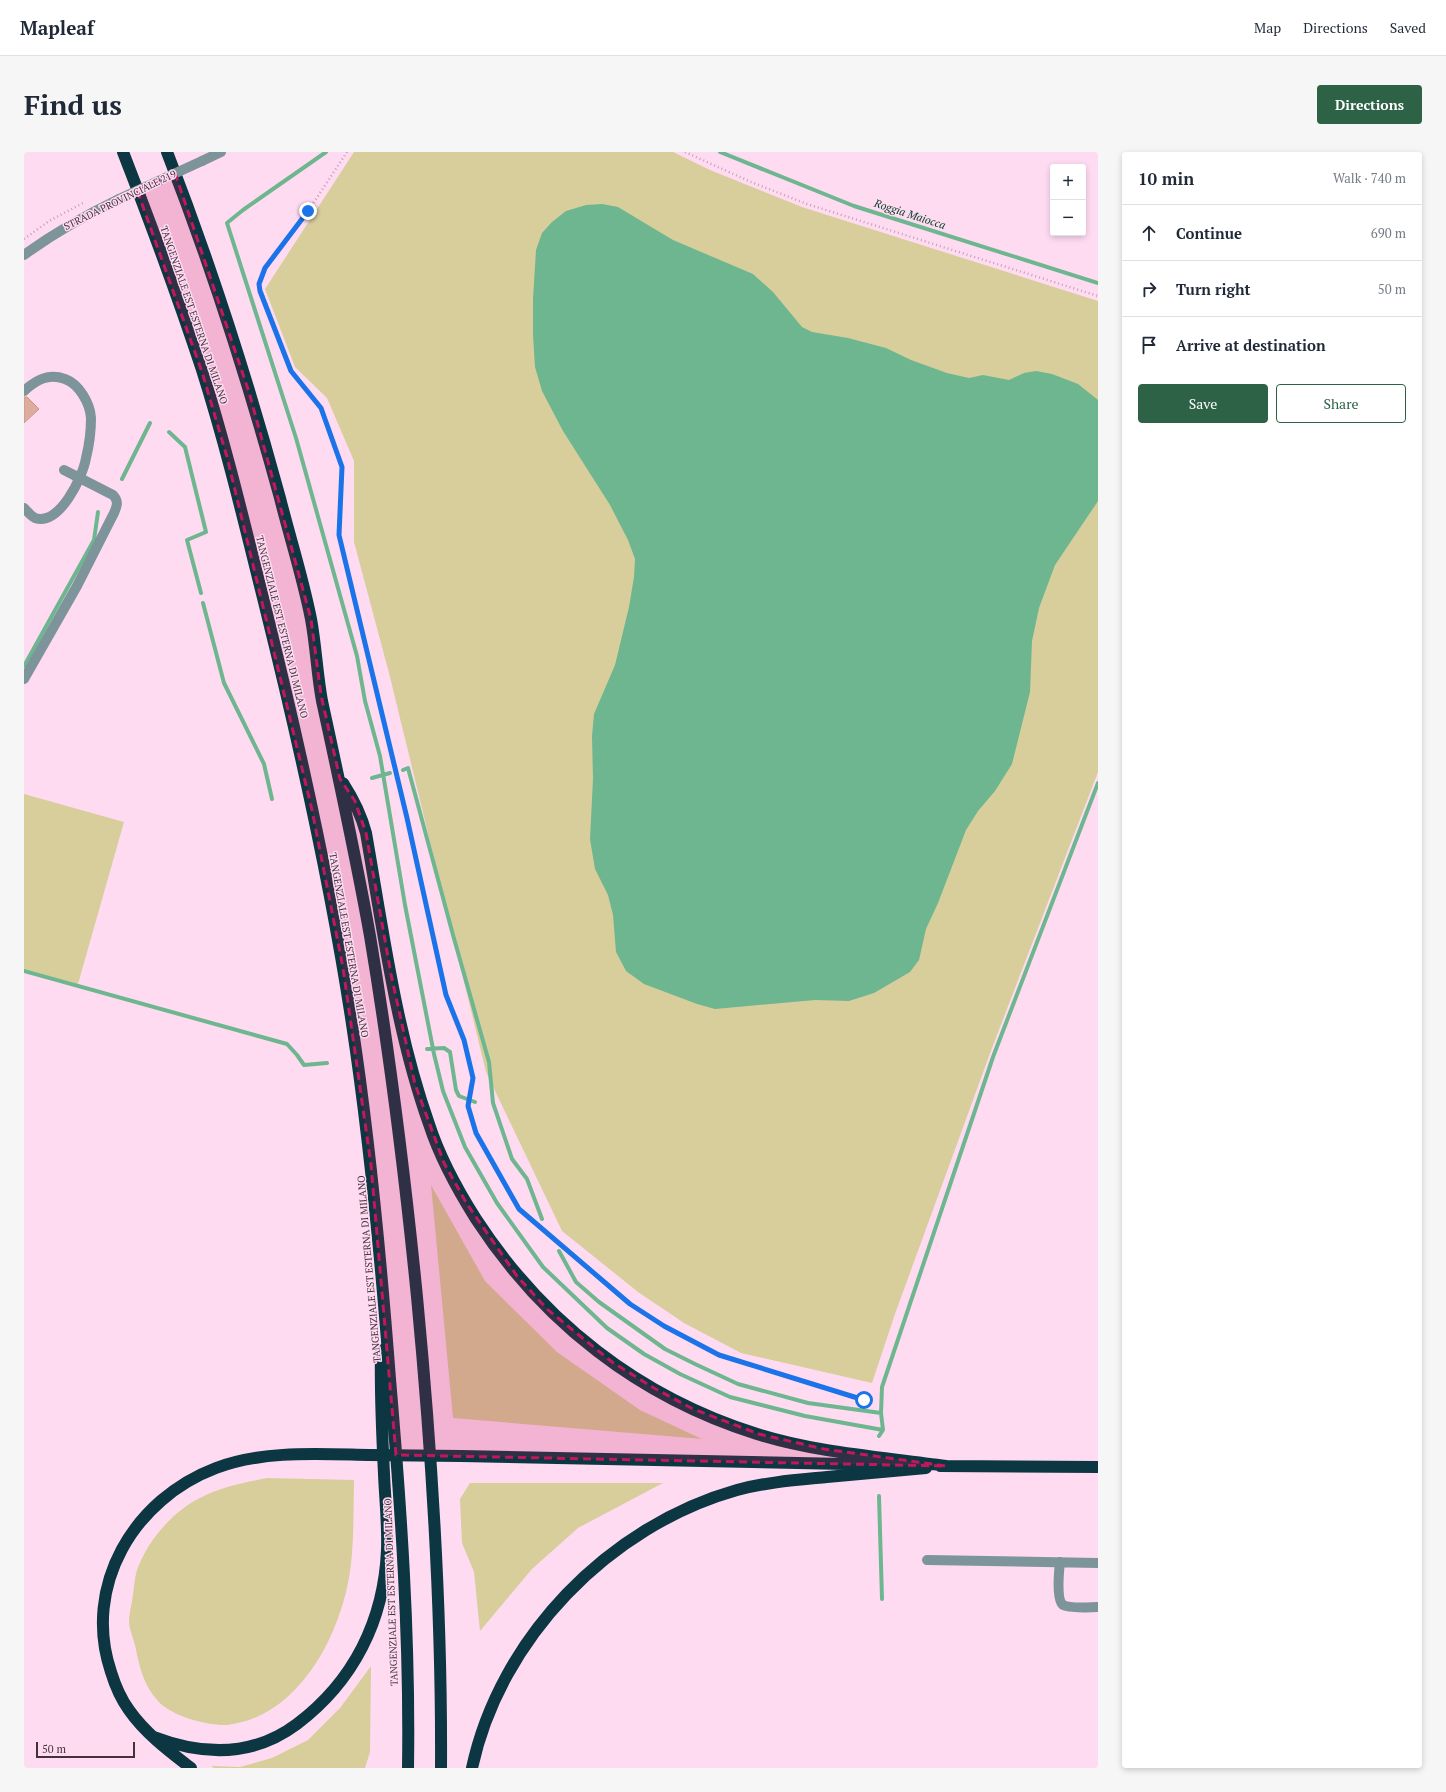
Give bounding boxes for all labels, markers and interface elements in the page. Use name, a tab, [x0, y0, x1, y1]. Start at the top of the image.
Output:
text: Mapleaf	[20, 15, 94, 40]
text: Map	[1254, 18, 1281, 37]
text: Directions	[1303, 18, 1368, 37]
text: Saved	[1390, 18, 1426, 37]
button: Directions	[1317, 85, 1422, 124]
text: Find us	[24, 86, 122, 123]
map controls	[1050, 164, 1086, 236]
button: +	[1050, 164, 1086, 200]
street label: STRADA PROVINCIALE 219	[62, 167, 178, 233]
text: 10 min	[1138, 167, 1194, 190]
text: Walk · 740 m	[1333, 169, 1406, 187]
water label: Roggia Maiocca	[872, 196, 948, 232]
button: −	[1050, 200, 1086, 236]
route end	[299, 202, 317, 220]
icon: ahead	[1138, 222, 1160, 244]
text: Continue	[1176, 223, 1242, 243]
street label: TANGENZIALE EST ESTERNA DI MILANO	[157, 224, 231, 406]
text: 690 m	[1371, 224, 1406, 242]
icon: right	[1138, 278, 1160, 300]
text: Turn right	[1176, 279, 1251, 299]
text: 50 m	[1378, 280, 1406, 298]
icon: arrive	[1138, 334, 1160, 356]
text: Arrive at destination	[1176, 335, 1326, 355]
button: Save	[1138, 384, 1268, 423]
button: Share	[1276, 384, 1406, 423]
street label: TANGENZIALE EST ESTERNA DI MILANO	[253, 534, 311, 720]
street label: TANGENZIALE EST ESTERNA DI MILANO	[326, 851, 372, 1039]
street label: TANGENZIALE EST ESTERNA DI MILANO	[354, 1175, 384, 1363]
route start	[855, 1391, 873, 1409]
street label: TANGENZIALE EST ESTERNA DI MILANO	[381, 1498, 401, 1686]
scale bar	[36, 1740, 135, 1759]
text: 50 m	[42, 1742, 66, 1756]

